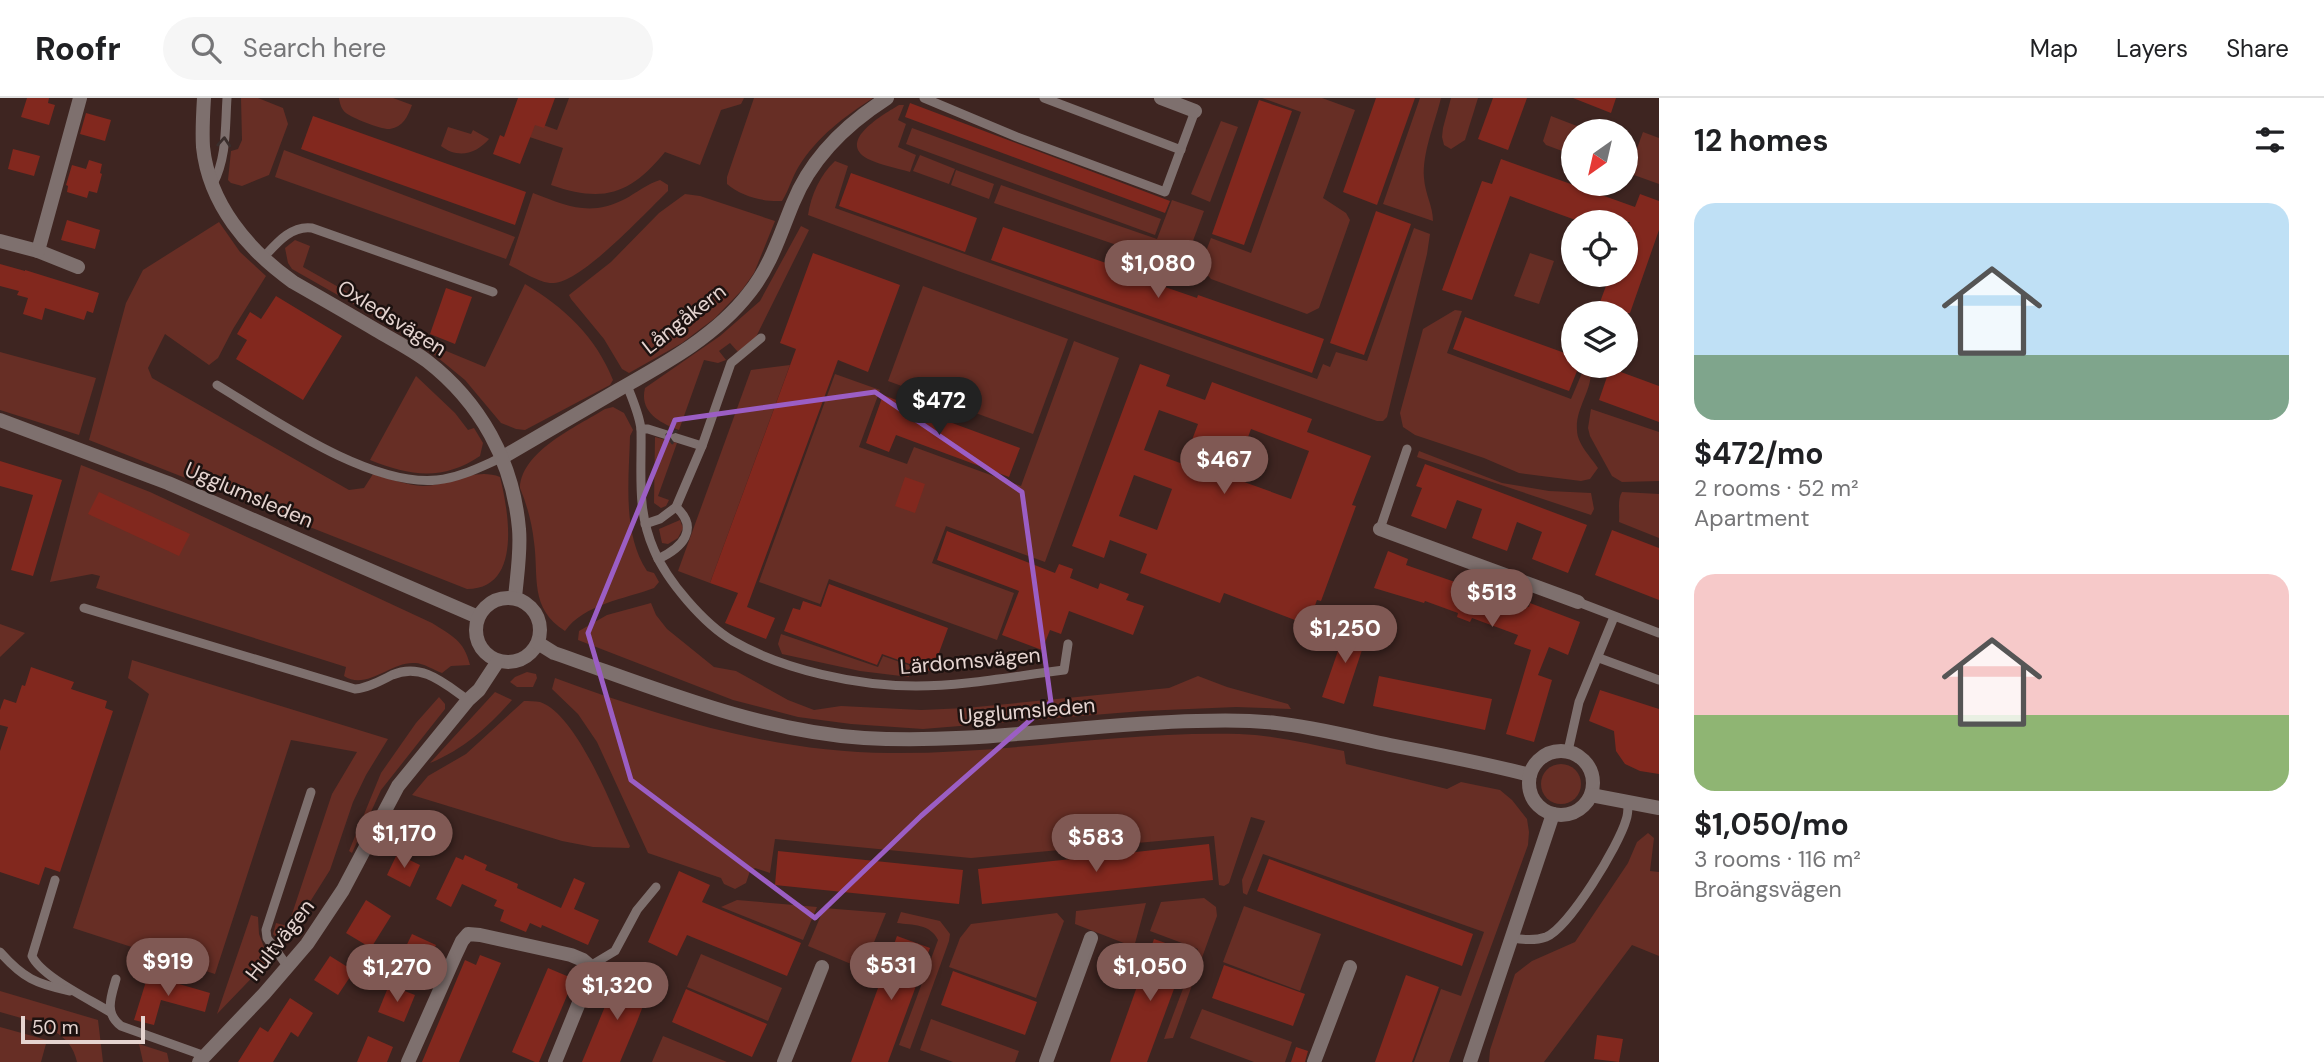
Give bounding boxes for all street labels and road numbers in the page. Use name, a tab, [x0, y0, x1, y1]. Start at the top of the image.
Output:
street label: Oxledsvägen	[332, 273, 452, 363]
street label: Långåkern	[636, 277, 732, 361]
street label: Ugglumsleden	[181, 455, 317, 535]
street label: Lärdomsvägen	[898, 641, 1042, 681]
street label: Ugglumsleden	[958, 691, 1096, 731]
street label: Hultvägen	[239, 893, 321, 987]

